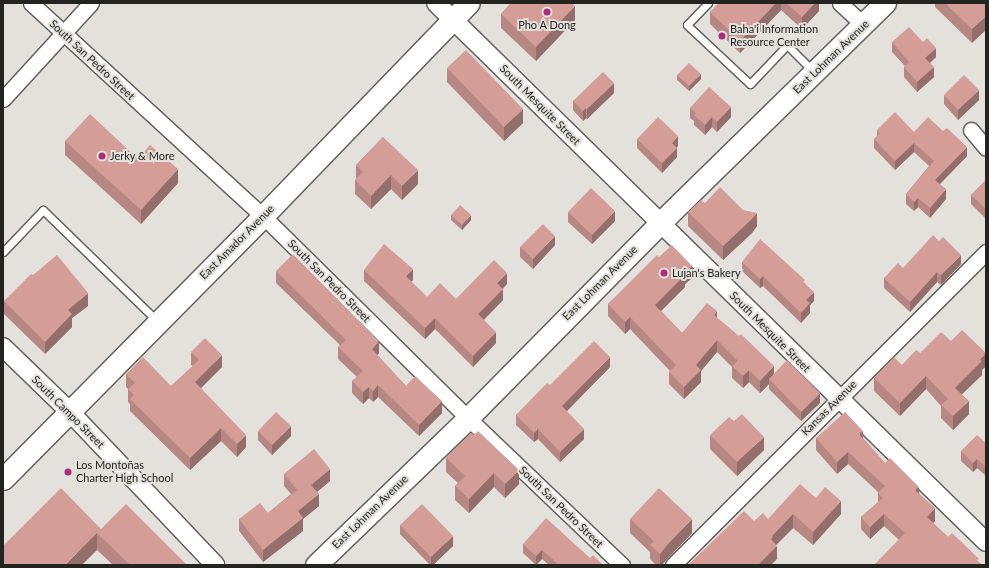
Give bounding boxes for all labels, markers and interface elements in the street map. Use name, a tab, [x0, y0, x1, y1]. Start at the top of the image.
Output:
marker: Pho A Dong	[542, 7, 552, 17]
street label: South San Pedro Street	[47, 17, 137, 103]
street label: East Lohman Avenue	[790, 17, 872, 97]
place label: Pho A Dong	[518, 18, 576, 32]
place label: Baha'i Information Resource Center	[730, 23, 818, 49]
marker: Baha'i Information Resource Center	[717, 31, 727, 41]
street label: South Mesquite Street	[497, 62, 583, 148]
place label: Jerky & More	[110, 149, 175, 163]
marker: Jerky & More	[97, 151, 107, 161]
street label: East Amador Avenue	[197, 202, 277, 282]
street label: South San Pedro Street	[285, 237, 373, 325]
street label: East Lohman Avenue	[560, 243, 640, 323]
place label: Lujan's Bakery	[672, 266, 741, 280]
marker: Lujan's Bakery	[659, 268, 669, 278]
street label: South Mesquite Street	[727, 289, 813, 375]
street label: South Campo Street	[29, 373, 107, 451]
street label: Kansas Avenue	[798, 377, 860, 439]
place label: Los Montoñas Charter High School	[76, 459, 174, 485]
street label: South San Pedro Street	[516, 463, 606, 551]
marker: Los Montoñas Charter High School	[63, 467, 73, 477]
street label: East Lohman Avenue	[329, 472, 411, 552]

